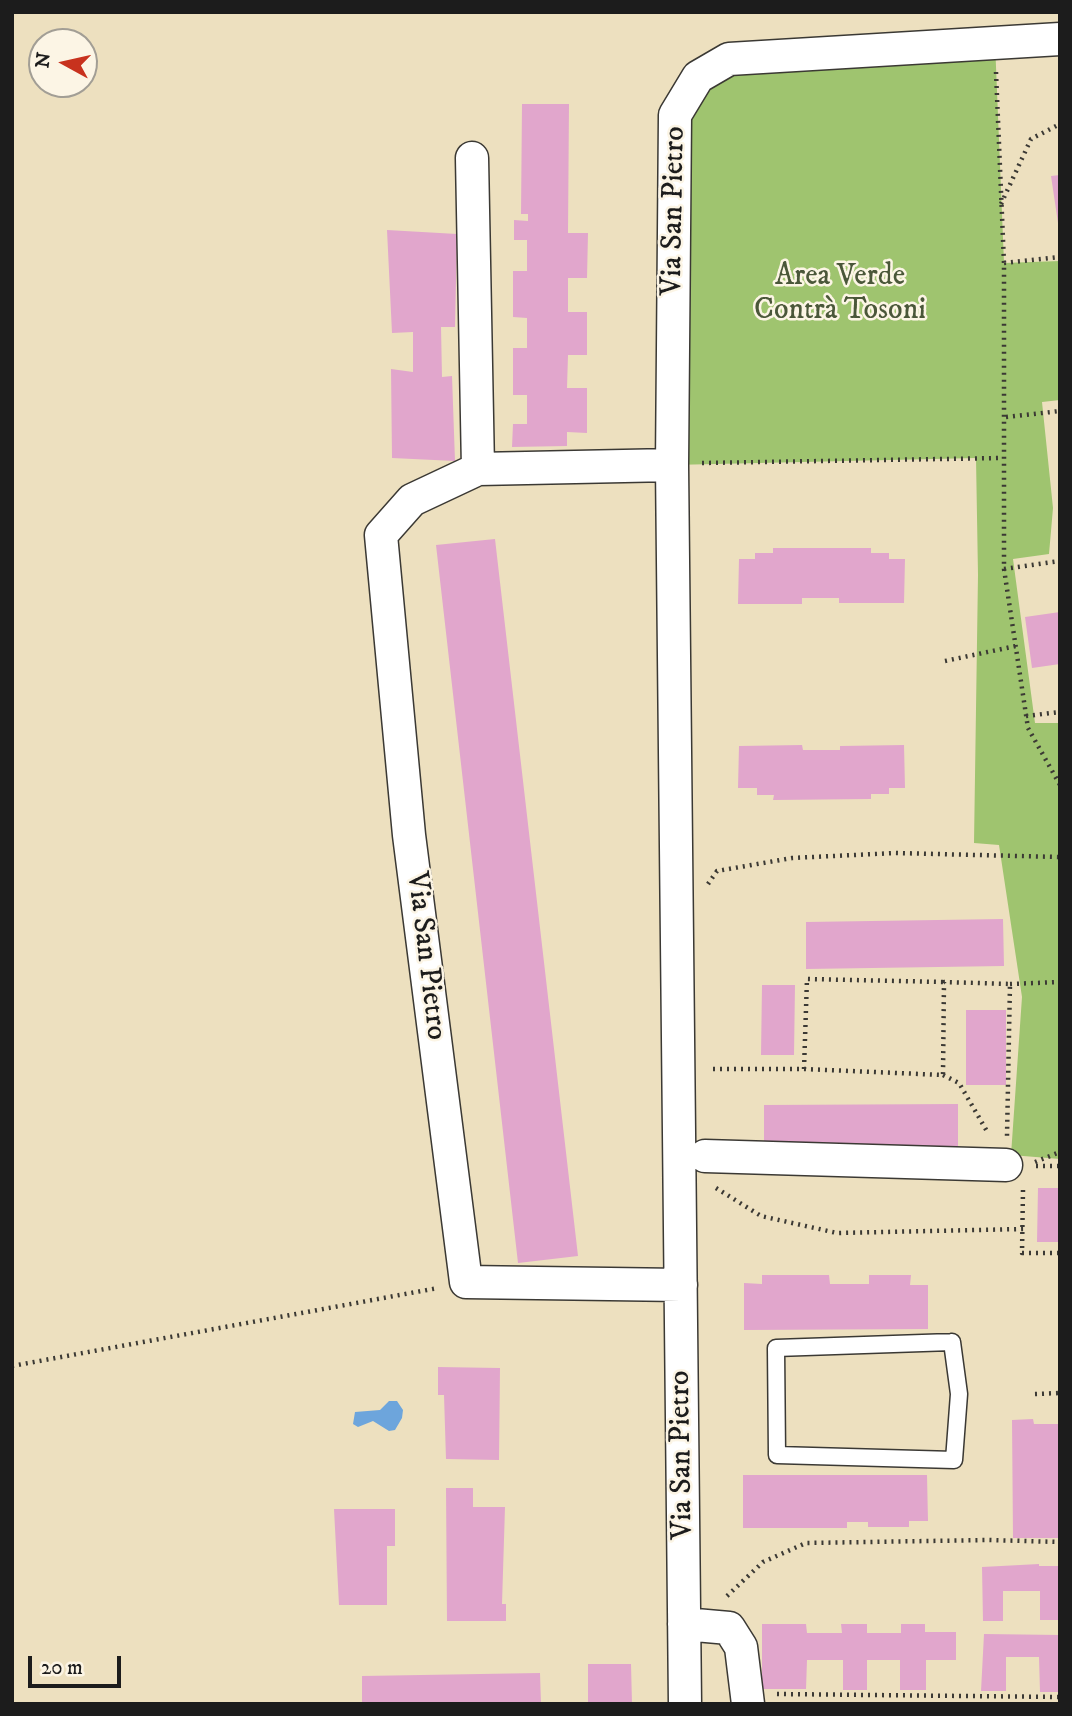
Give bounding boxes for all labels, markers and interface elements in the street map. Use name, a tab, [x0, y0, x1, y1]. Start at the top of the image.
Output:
north arrow	[28, 28, 98, 98]
text: N	[31, 51, 56, 70]
street label: Via San Pietro	[656, 126, 694, 296]
park label: Area Verde Contrà Tosoni	[754, 260, 926, 330]
street label: Via San Pietro	[397, 870, 453, 1042]
street label: Via San Pietro	[664, 1370, 702, 1540]
scale bar	[32, 1642, 124, 1686]
text: 20 m	[41, 1655, 83, 1681]

